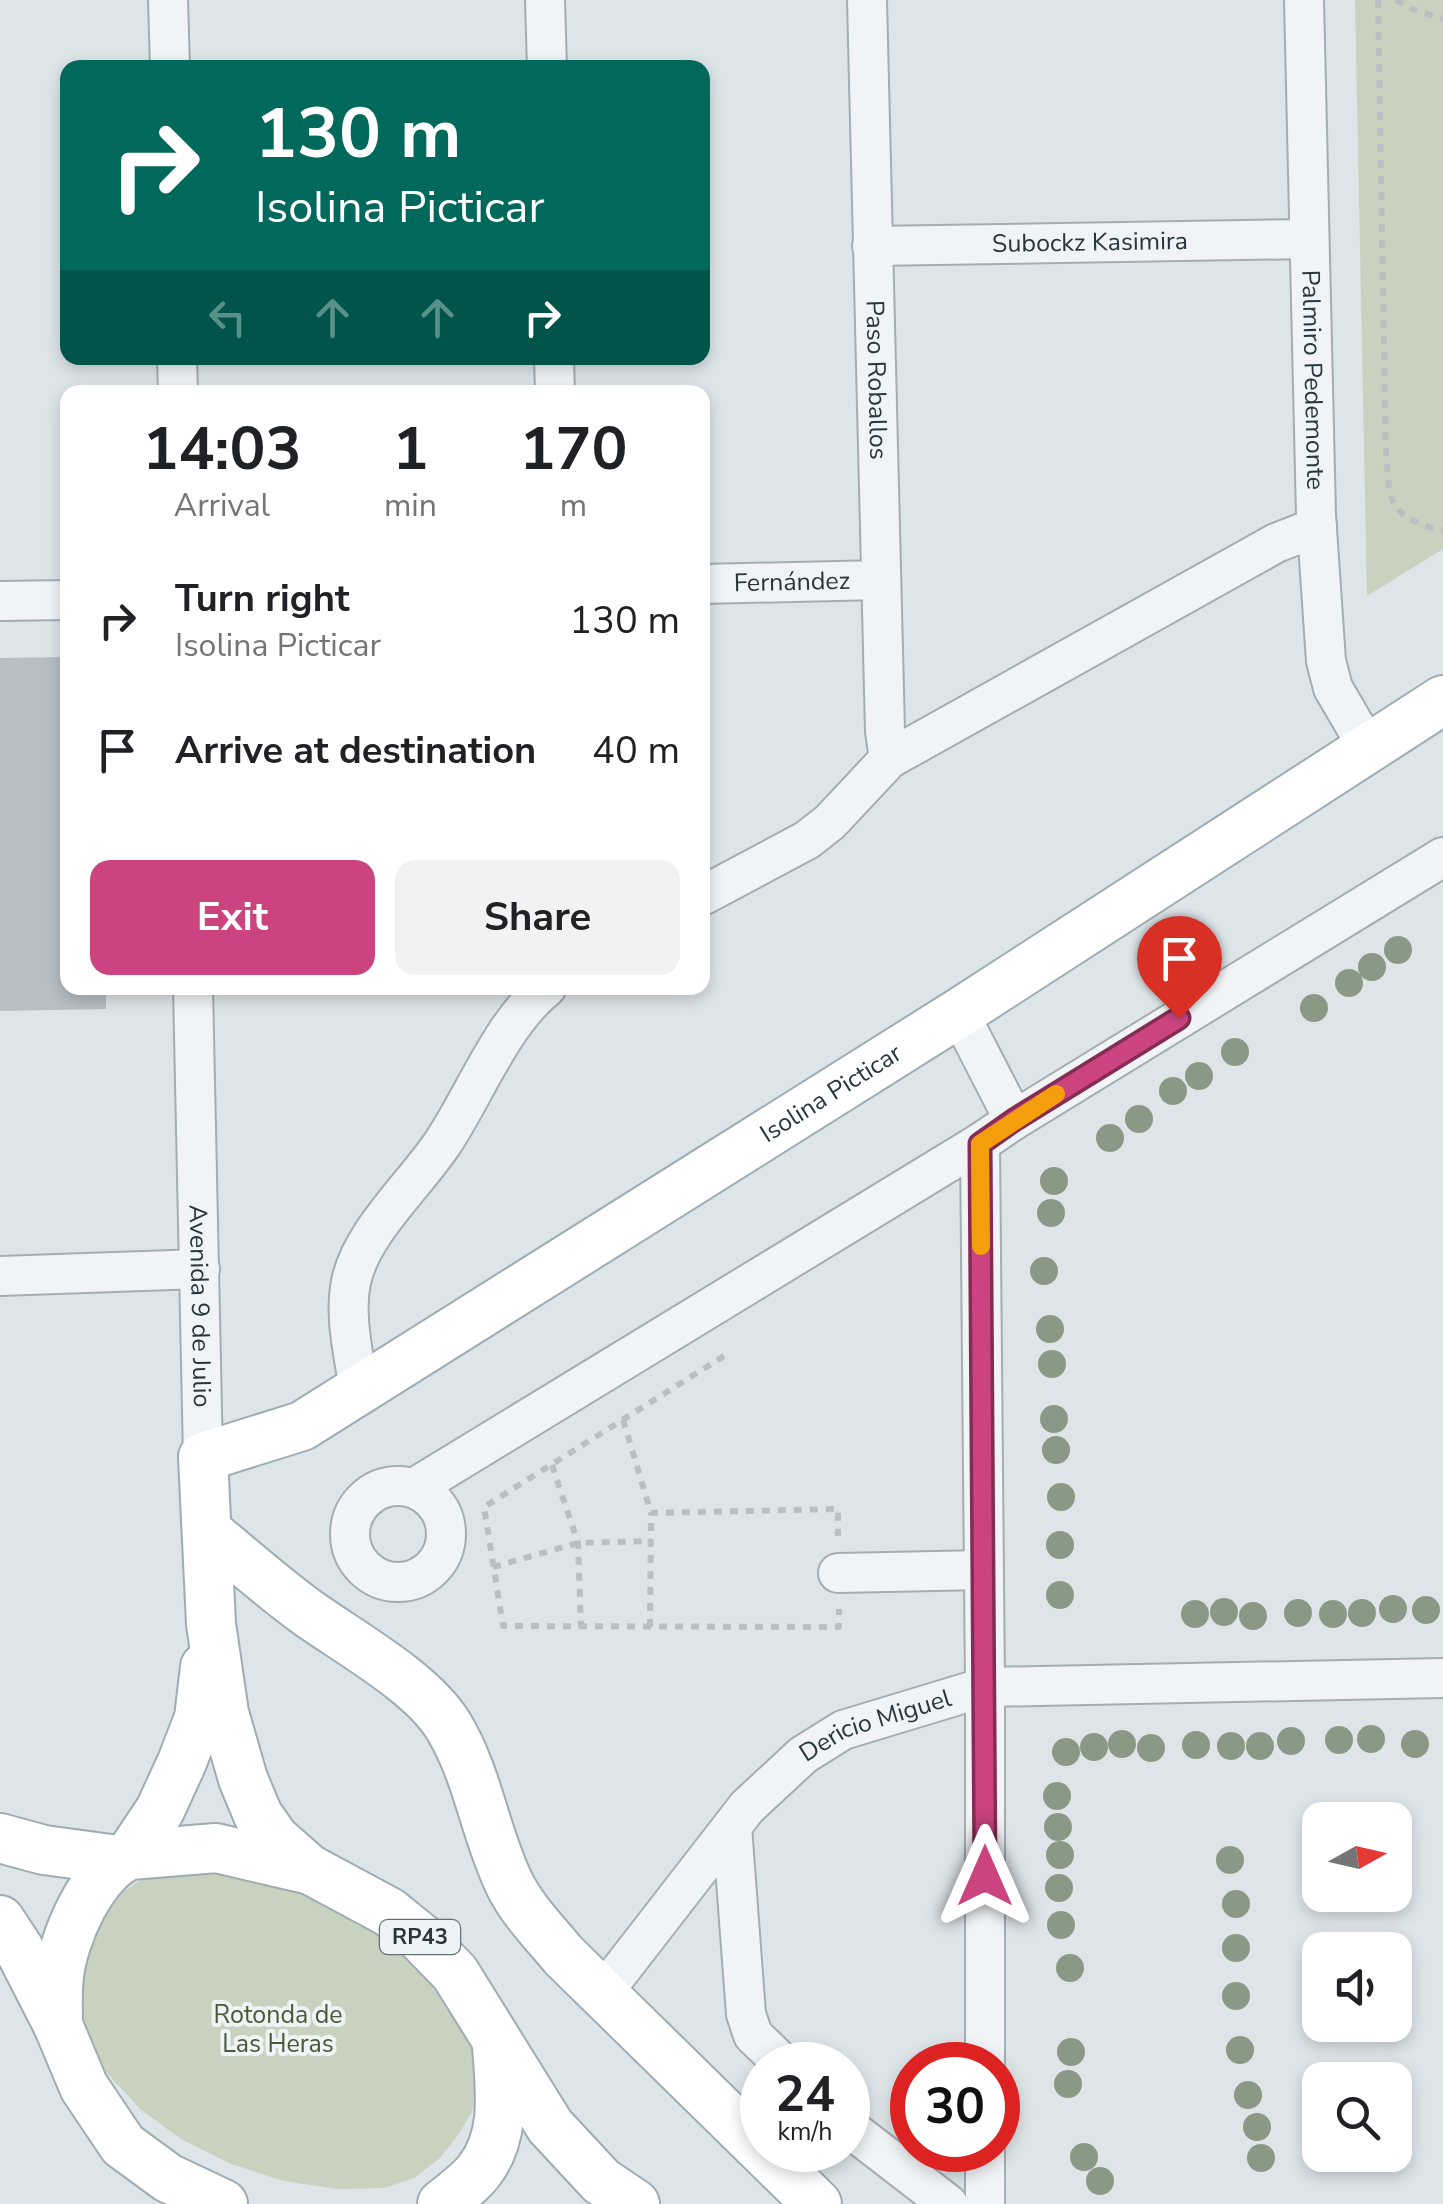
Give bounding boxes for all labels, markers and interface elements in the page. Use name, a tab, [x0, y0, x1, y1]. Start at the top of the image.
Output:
text: 130 m	[255, 86, 461, 182]
icon: right	[90, 100, 220, 230]
text: Isolina Picticar	[255, 177, 545, 238]
street label: Subockz Kasimira	[992, 224, 1188, 261]
street label: Palmiro Pedemonte	[1293, 269, 1332, 490]
icon: left	[200, 290, 255, 345]
icon: ahead	[305, 290, 360, 345]
icon: ahead	[410, 290, 465, 345]
icon: right	[515, 290, 570, 345]
street label: Paso Roballos	[857, 300, 895, 460]
text: 14:03	[143, 408, 301, 490]
text: 1	[392, 408, 428, 490]
text: 170	[519, 408, 627, 490]
text: Arrival	[174, 484, 270, 527]
text: min	[384, 484, 437, 527]
text: m	[560, 484, 587, 527]
street label: Fernández	[733, 564, 851, 600]
text: Turn right	[175, 573, 350, 624]
icon: right	[90, 593, 145, 648]
text: 130 m	[569, 595, 680, 646]
text: Isolina Picticar	[175, 624, 381, 667]
icon: arrive	[90, 723, 145, 778]
text: Arrive at destination	[175, 725, 536, 776]
text: 40 m	[592, 725, 680, 776]
button: Exit	[90, 860, 375, 975]
button: Share	[395, 860, 680, 975]
pin	[1137, 916, 1222, 1019]
icon: arrive	[1152, 931, 1207, 986]
street label: Isolina Picticar	[754, 1036, 908, 1151]
street label: Avenida 9 de Julio	[181, 1204, 219, 1408]
street label: Dericio Miguel	[793, 1681, 956, 1770]
north arrow	[1302, 1802, 1412, 1912]
map controls	[1302, 1802, 1412, 2172]
position arrow	[933, 1824, 1037, 1928]
road number: RP43	[380, 1920, 460, 1954]
button: sound	[1302, 1932, 1412, 2042]
park label: Rotonda de Las Heras	[213, 1998, 343, 2061]
speed limit sign: 30	[890, 2042, 1020, 2172]
text: 24	[775, 2060, 835, 2129]
button: search	[1302, 2062, 1412, 2172]
text: km/h	[777, 2115, 833, 2149]

